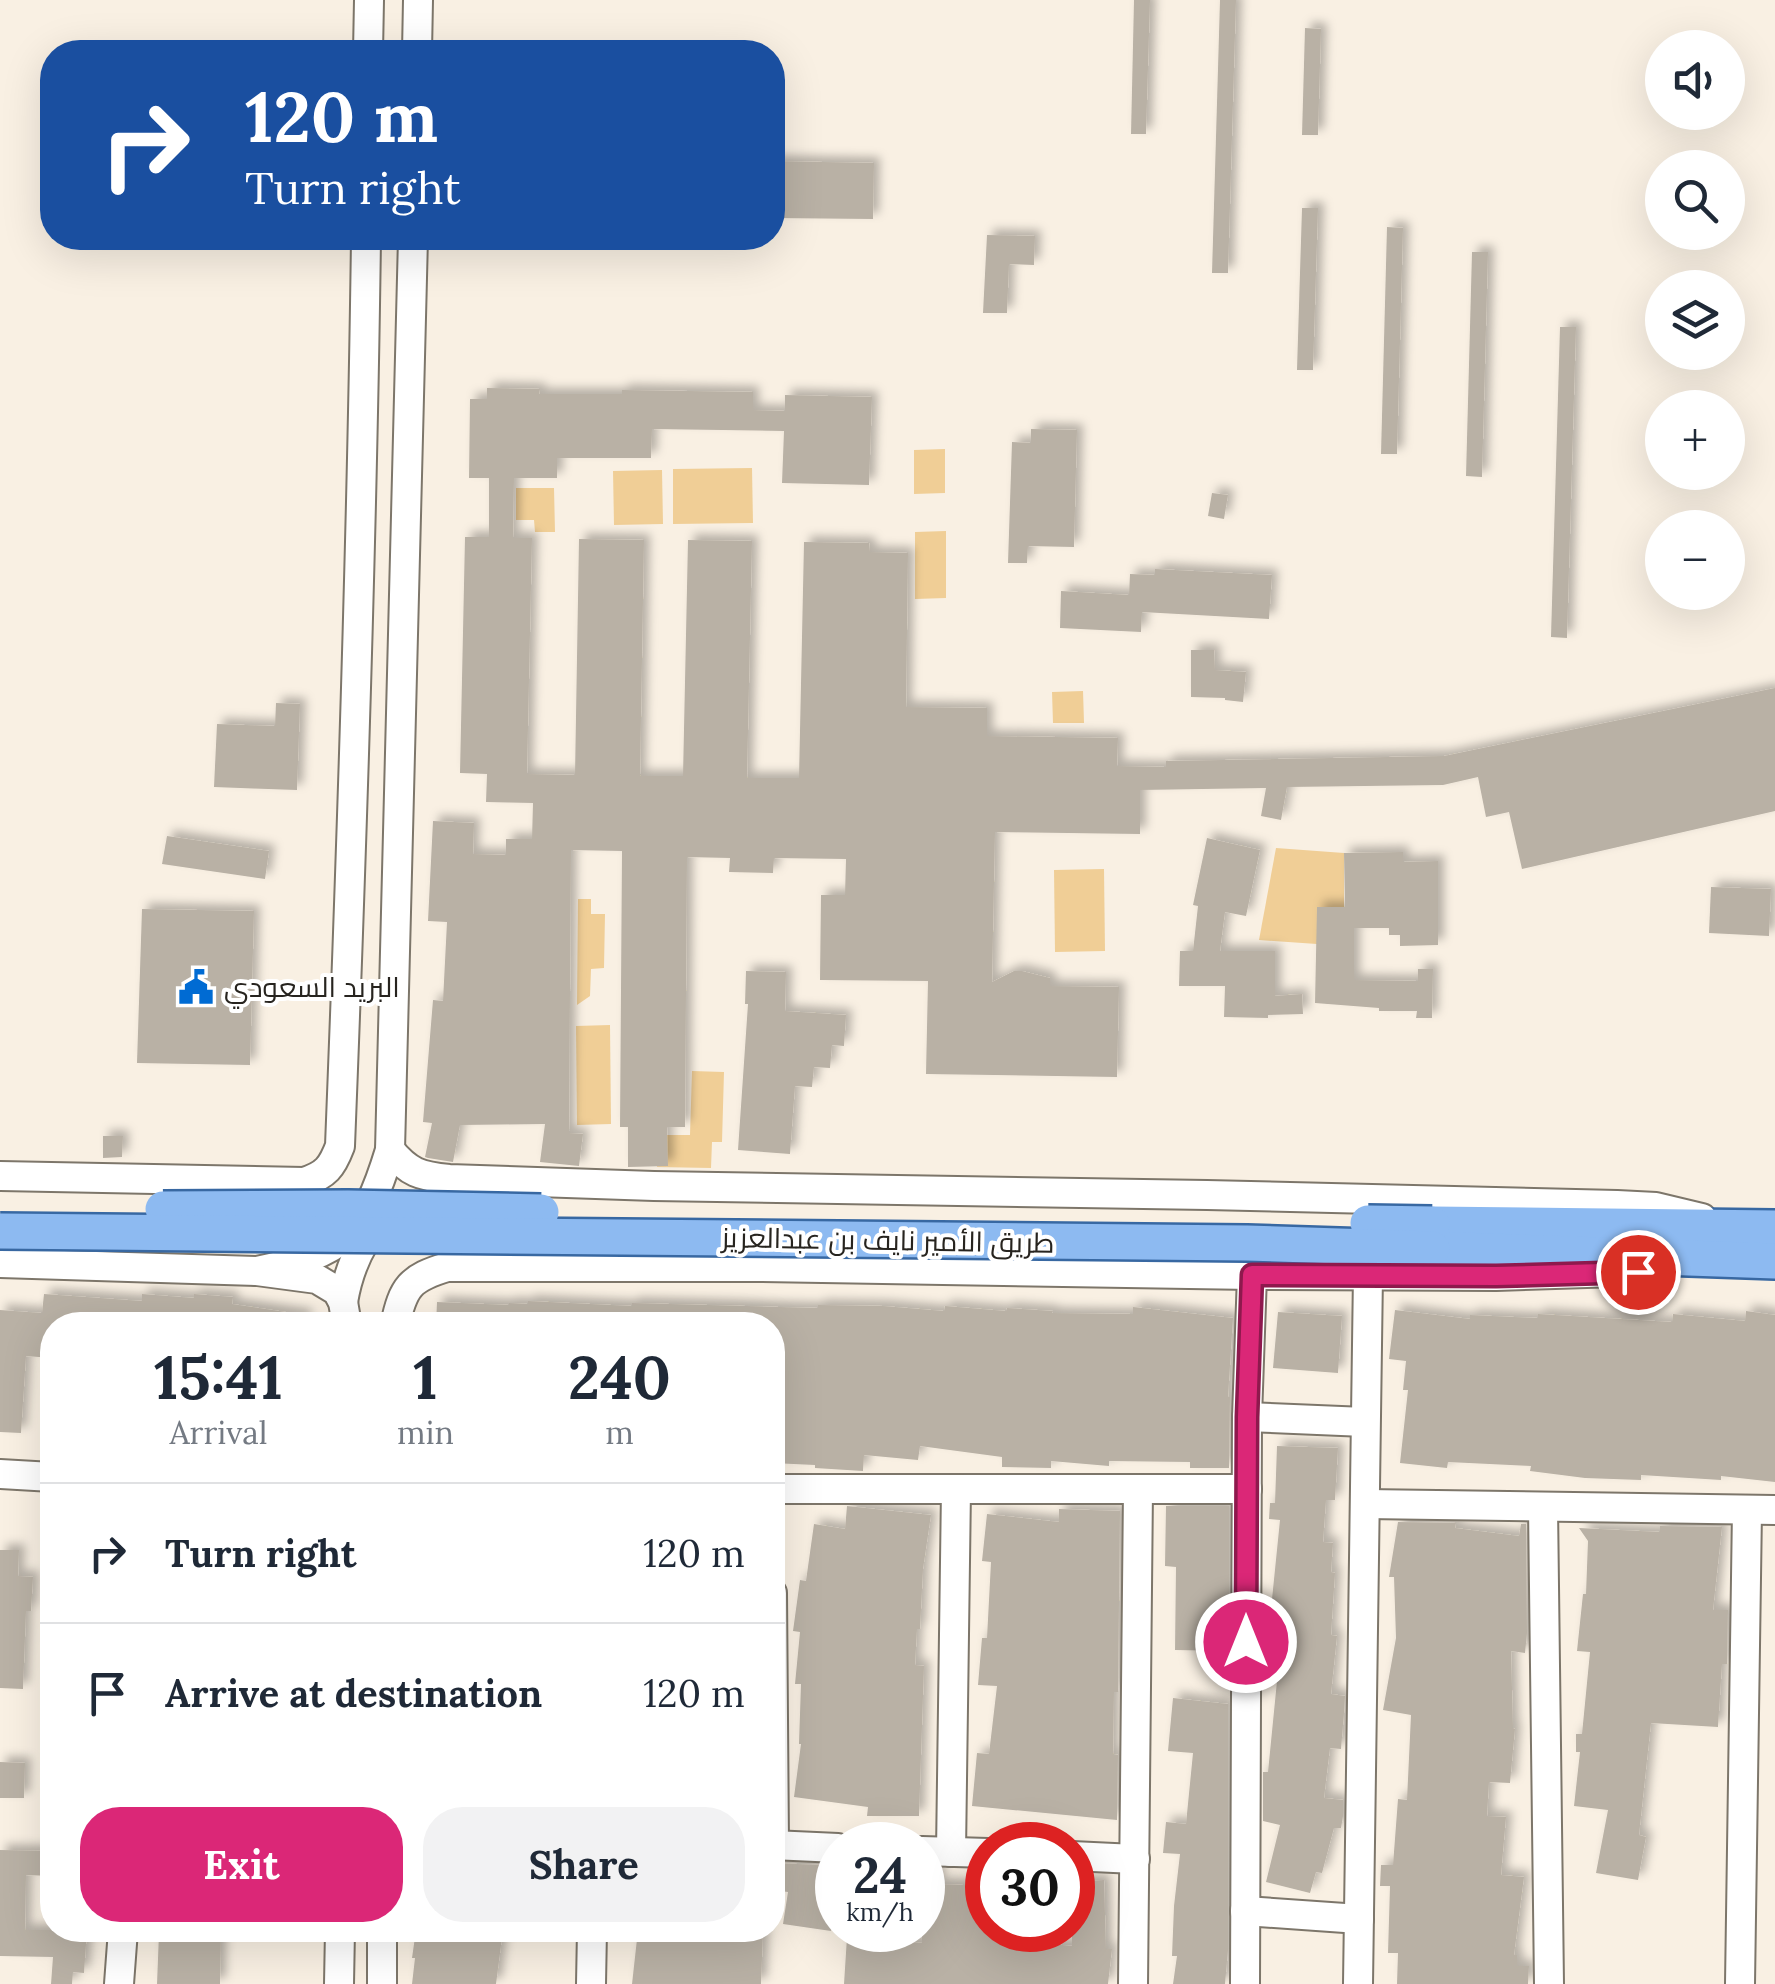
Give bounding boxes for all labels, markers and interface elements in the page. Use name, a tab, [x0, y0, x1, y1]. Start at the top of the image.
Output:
map controls	[1645, 30, 1745, 610]
button: sound	[1645, 30, 1745, 130]
text: 120 m	[245, 72, 438, 161]
icon: right	[80, 80, 210, 210]
button: search	[1645, 150, 1745, 250]
text: Turn right	[245, 159, 461, 216]
button: layers	[1645, 270, 1745, 370]
button: +	[1645, 390, 1745, 490]
button: −	[1645, 510, 1745, 610]
public building icon: البريد السعودي	[177, 968, 215, 1006]
place label: البريد السعودي	[224, 969, 400, 1009]
street label: طريق الأمير نايف بن عبدالعزيز	[719, 1219, 1055, 1261]
pin	[1596, 1230, 1681, 1315]
icon: arrive	[1611, 1245, 1666, 1300]
text: 15:41	[154, 1339, 283, 1415]
text: 1	[413, 1339, 438, 1415]
text: 240	[568, 1339, 671, 1415]
text: Arrival	[170, 1412, 267, 1453]
text: min	[397, 1412, 454, 1453]
text: m	[605, 1412, 634, 1453]
icon: right	[80, 1526, 135, 1581]
text: Turn right	[165, 1529, 356, 1577]
text: 120 m	[643, 1529, 745, 1577]
position arrow	[1194, 1590, 1298, 1694]
icon: arrive	[80, 1666, 135, 1721]
text: Arrive at destination	[165, 1669, 542, 1717]
text: 120 m	[643, 1669, 745, 1717]
button: Exit	[80, 1807, 403, 1922]
button: Share	[423, 1807, 745, 1922]
speed limit sign: 30	[965, 1822, 1095, 1952]
text: 24	[853, 1843, 907, 1907]
text: km/h	[846, 1896, 914, 1928]

